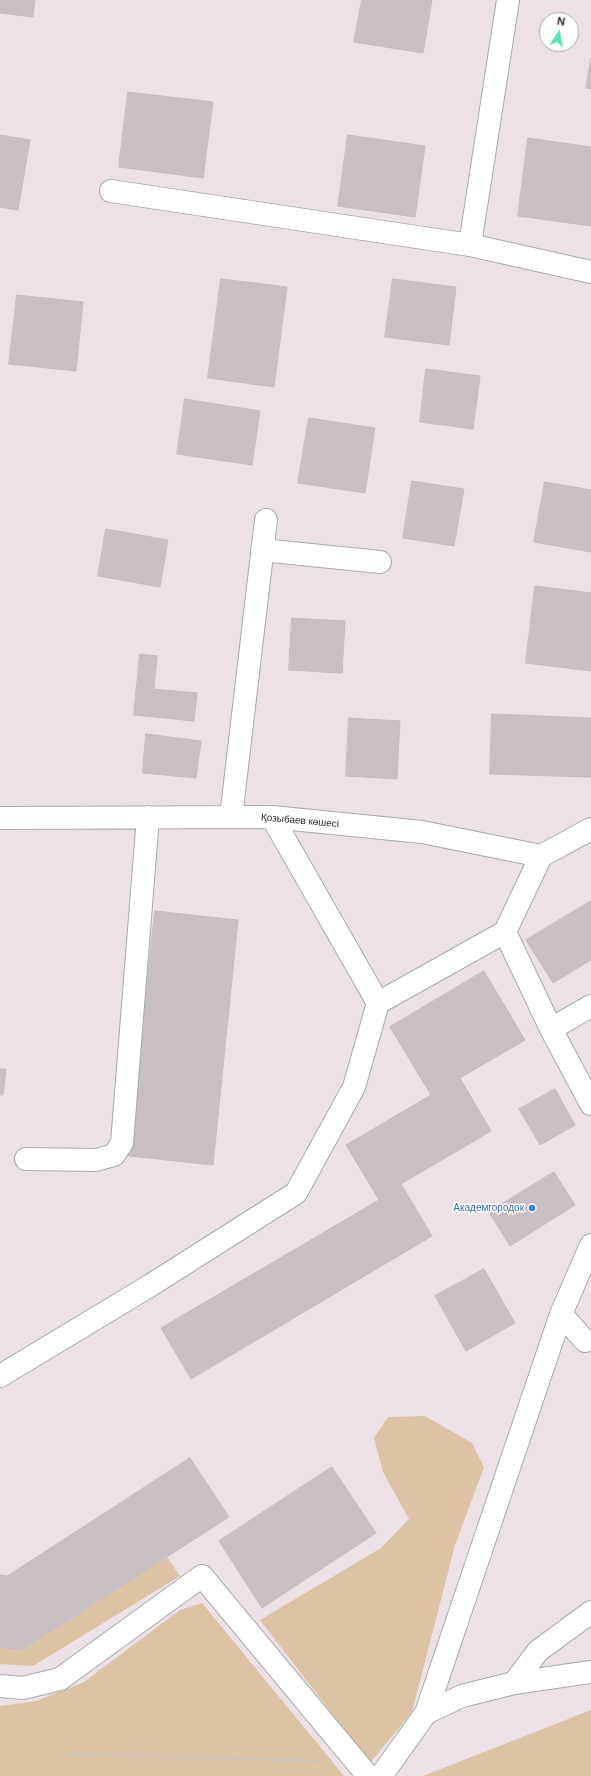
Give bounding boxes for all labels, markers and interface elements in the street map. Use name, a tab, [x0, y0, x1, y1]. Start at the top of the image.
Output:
north arrow	[539, 12, 579, 52]
text: N	[556, 14, 566, 29]
street label: Қозыбаев көшесі	[260, 812, 340, 830]
place label: Академгородок	[453, 1202, 524, 1214]
marker: Академгородок	[527, 1203, 537, 1213]

